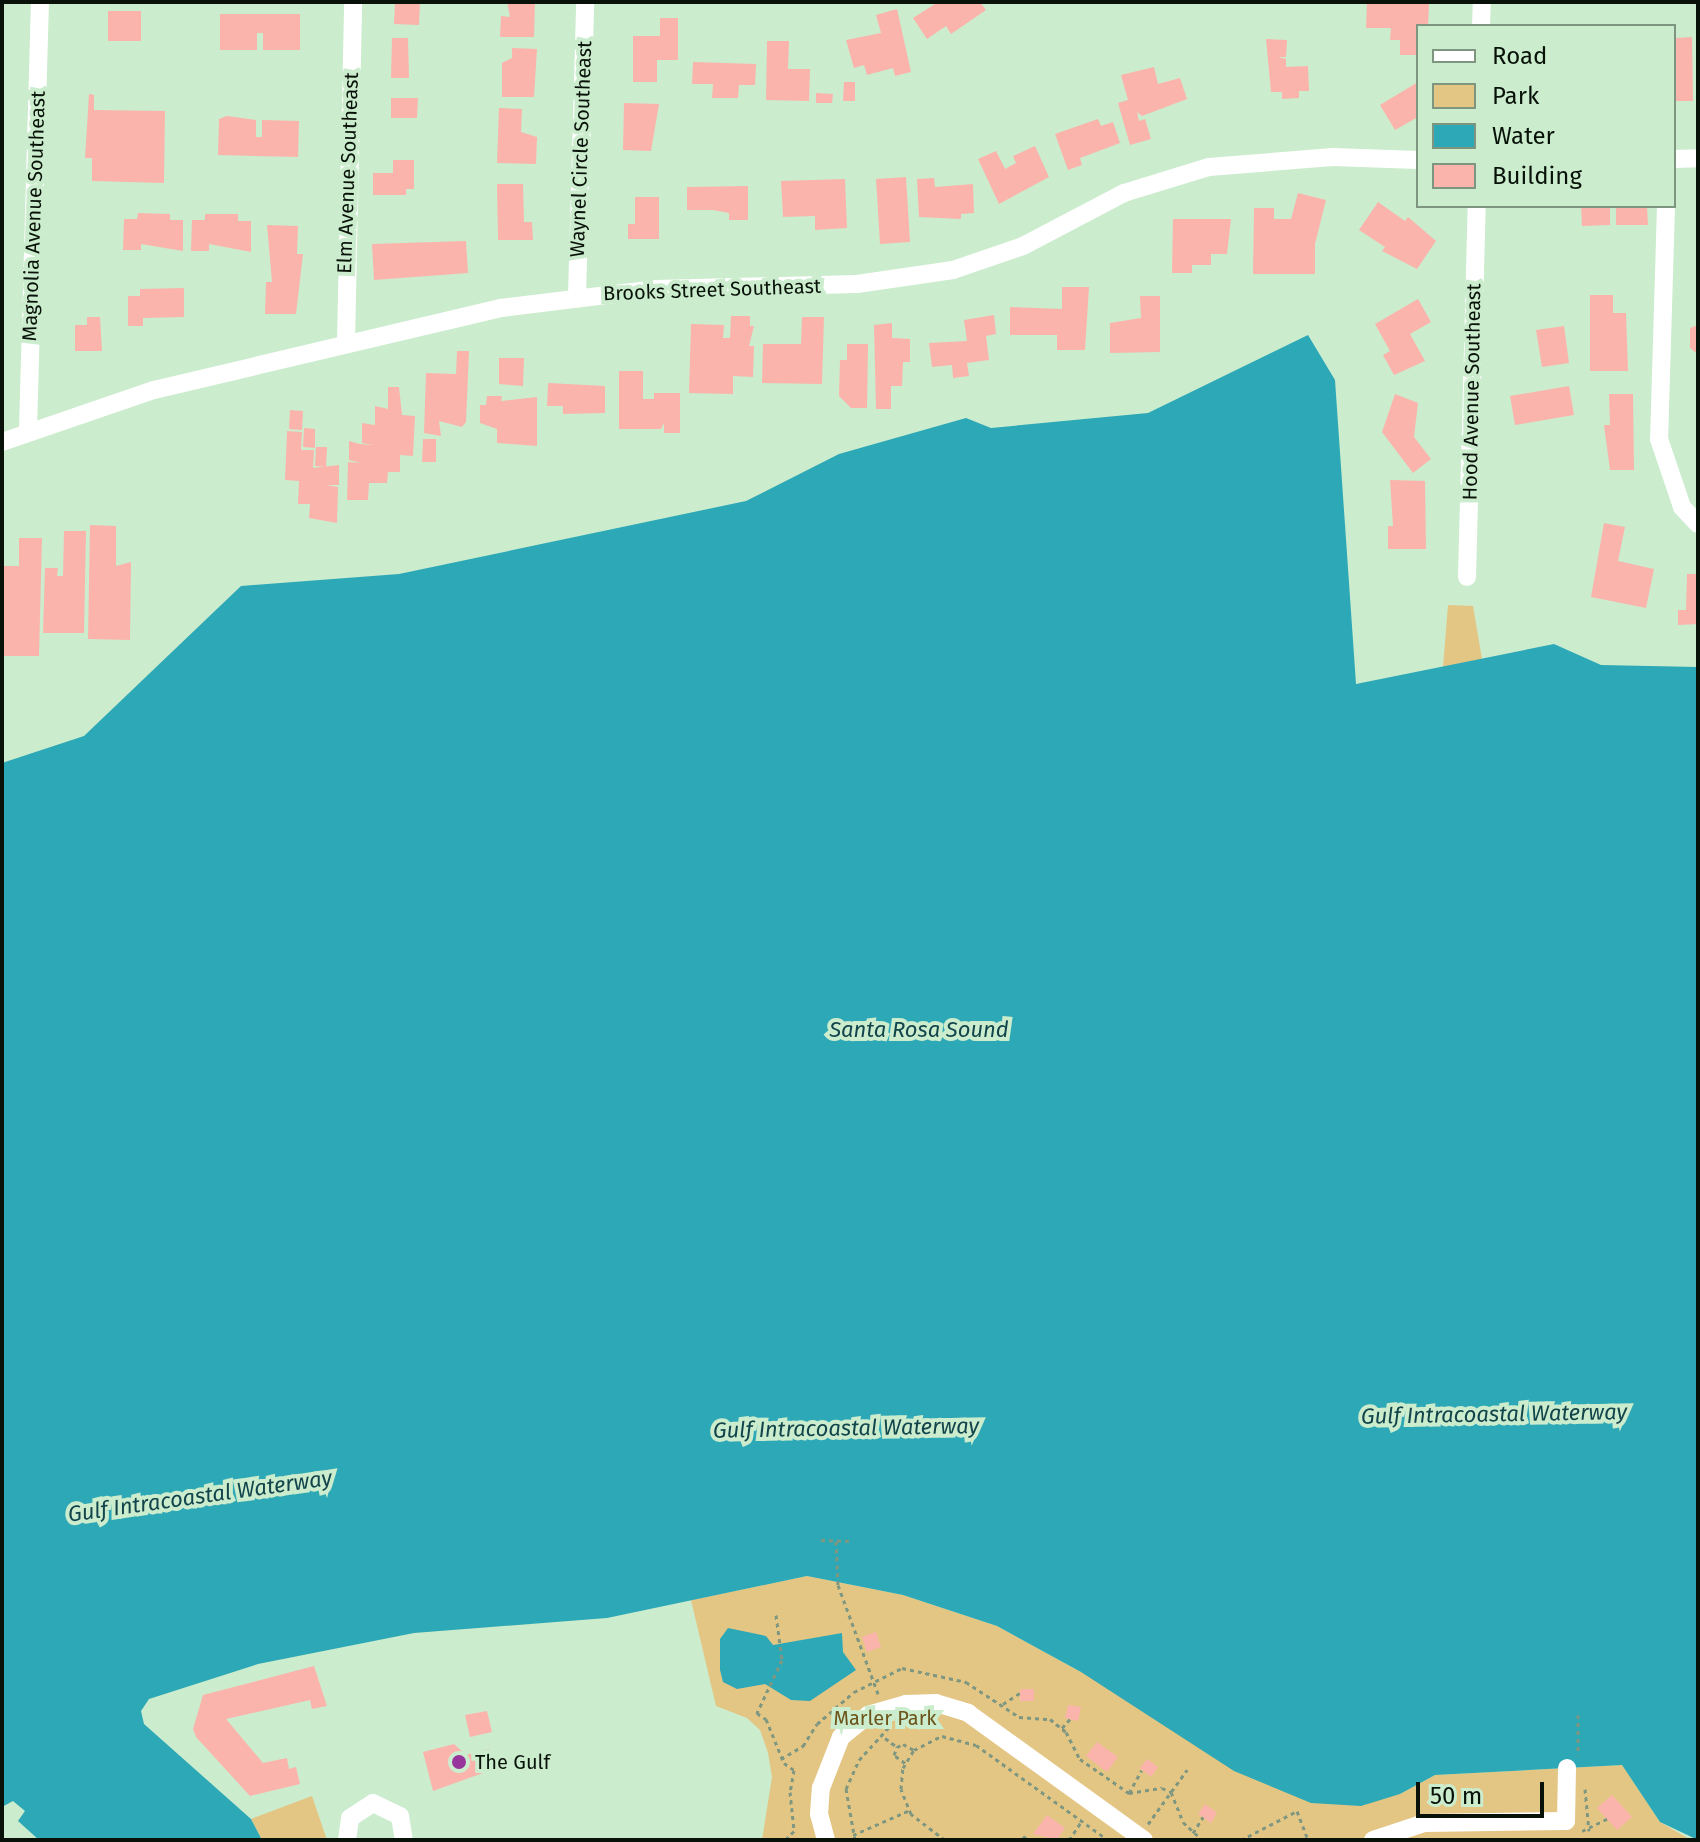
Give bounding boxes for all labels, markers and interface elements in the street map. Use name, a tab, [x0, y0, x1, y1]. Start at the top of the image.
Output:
legend	[1416, 24, 1676, 208]
street label: Waynel Circle Southeast	[565, 40, 597, 258]
text: Road	[1492, 42, 1547, 70]
street label: Elm Avenue Southeast	[332, 72, 364, 274]
text: Park	[1492, 82, 1539, 110]
street label: Magnolia Avenue Southeast	[18, 90, 50, 342]
text: Water	[1492, 122, 1555, 150]
text: Building	[1492, 162, 1582, 190]
street label: Brooks Street Southeast	[603, 274, 821, 306]
street label: Hood Avenue Southeast	[1458, 283, 1486, 501]
water label: Santa Rosa Sound	[829, 1017, 1009, 1043]
water label: Gulf Intracoastal Waterway	[1361, 1398, 1627, 1430]
water label: Gulf Intracoastal Waterway	[713, 1412, 979, 1444]
water label: Gulf Intracoastal Waterway	[66, 1464, 334, 1528]
park label: Marler Park	[833, 1706, 937, 1730]
place label: The Gulf	[475, 1750, 550, 1774]
marker: The Gulf	[450, 1753, 468, 1771]
scale bar	[1420, 1766, 1548, 1816]
text: 50 m	[1430, 1782, 1482, 1810]

